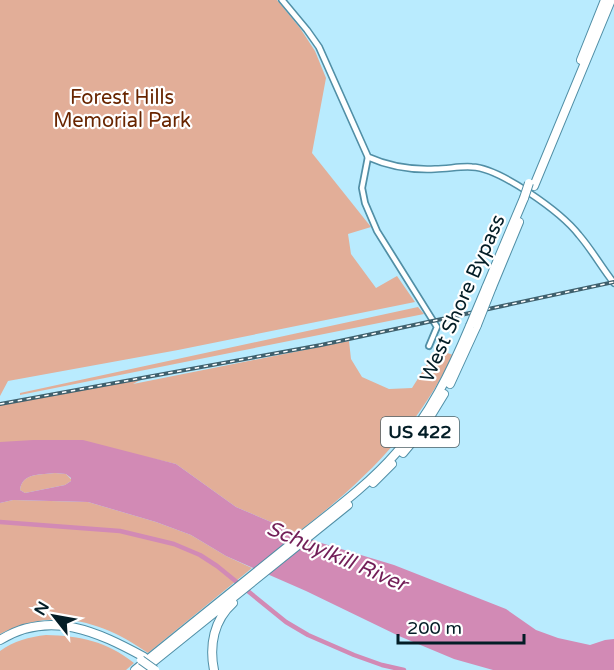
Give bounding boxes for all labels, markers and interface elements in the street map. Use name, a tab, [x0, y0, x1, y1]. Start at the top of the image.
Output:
park label: Forest Hills Memorial Park	[53, 86, 191, 133]
street label: West Shore Bypass	[415, 211, 511, 386]
road number: US 422	[381, 417, 459, 447]
water label: Schuylkill River	[263, 516, 413, 598]
north arrow	[24, 586, 84, 646]
text: N	[30, 598, 54, 619]
scale bar	[398, 607, 524, 645]
text: 200 m	[407, 617, 462, 639]

